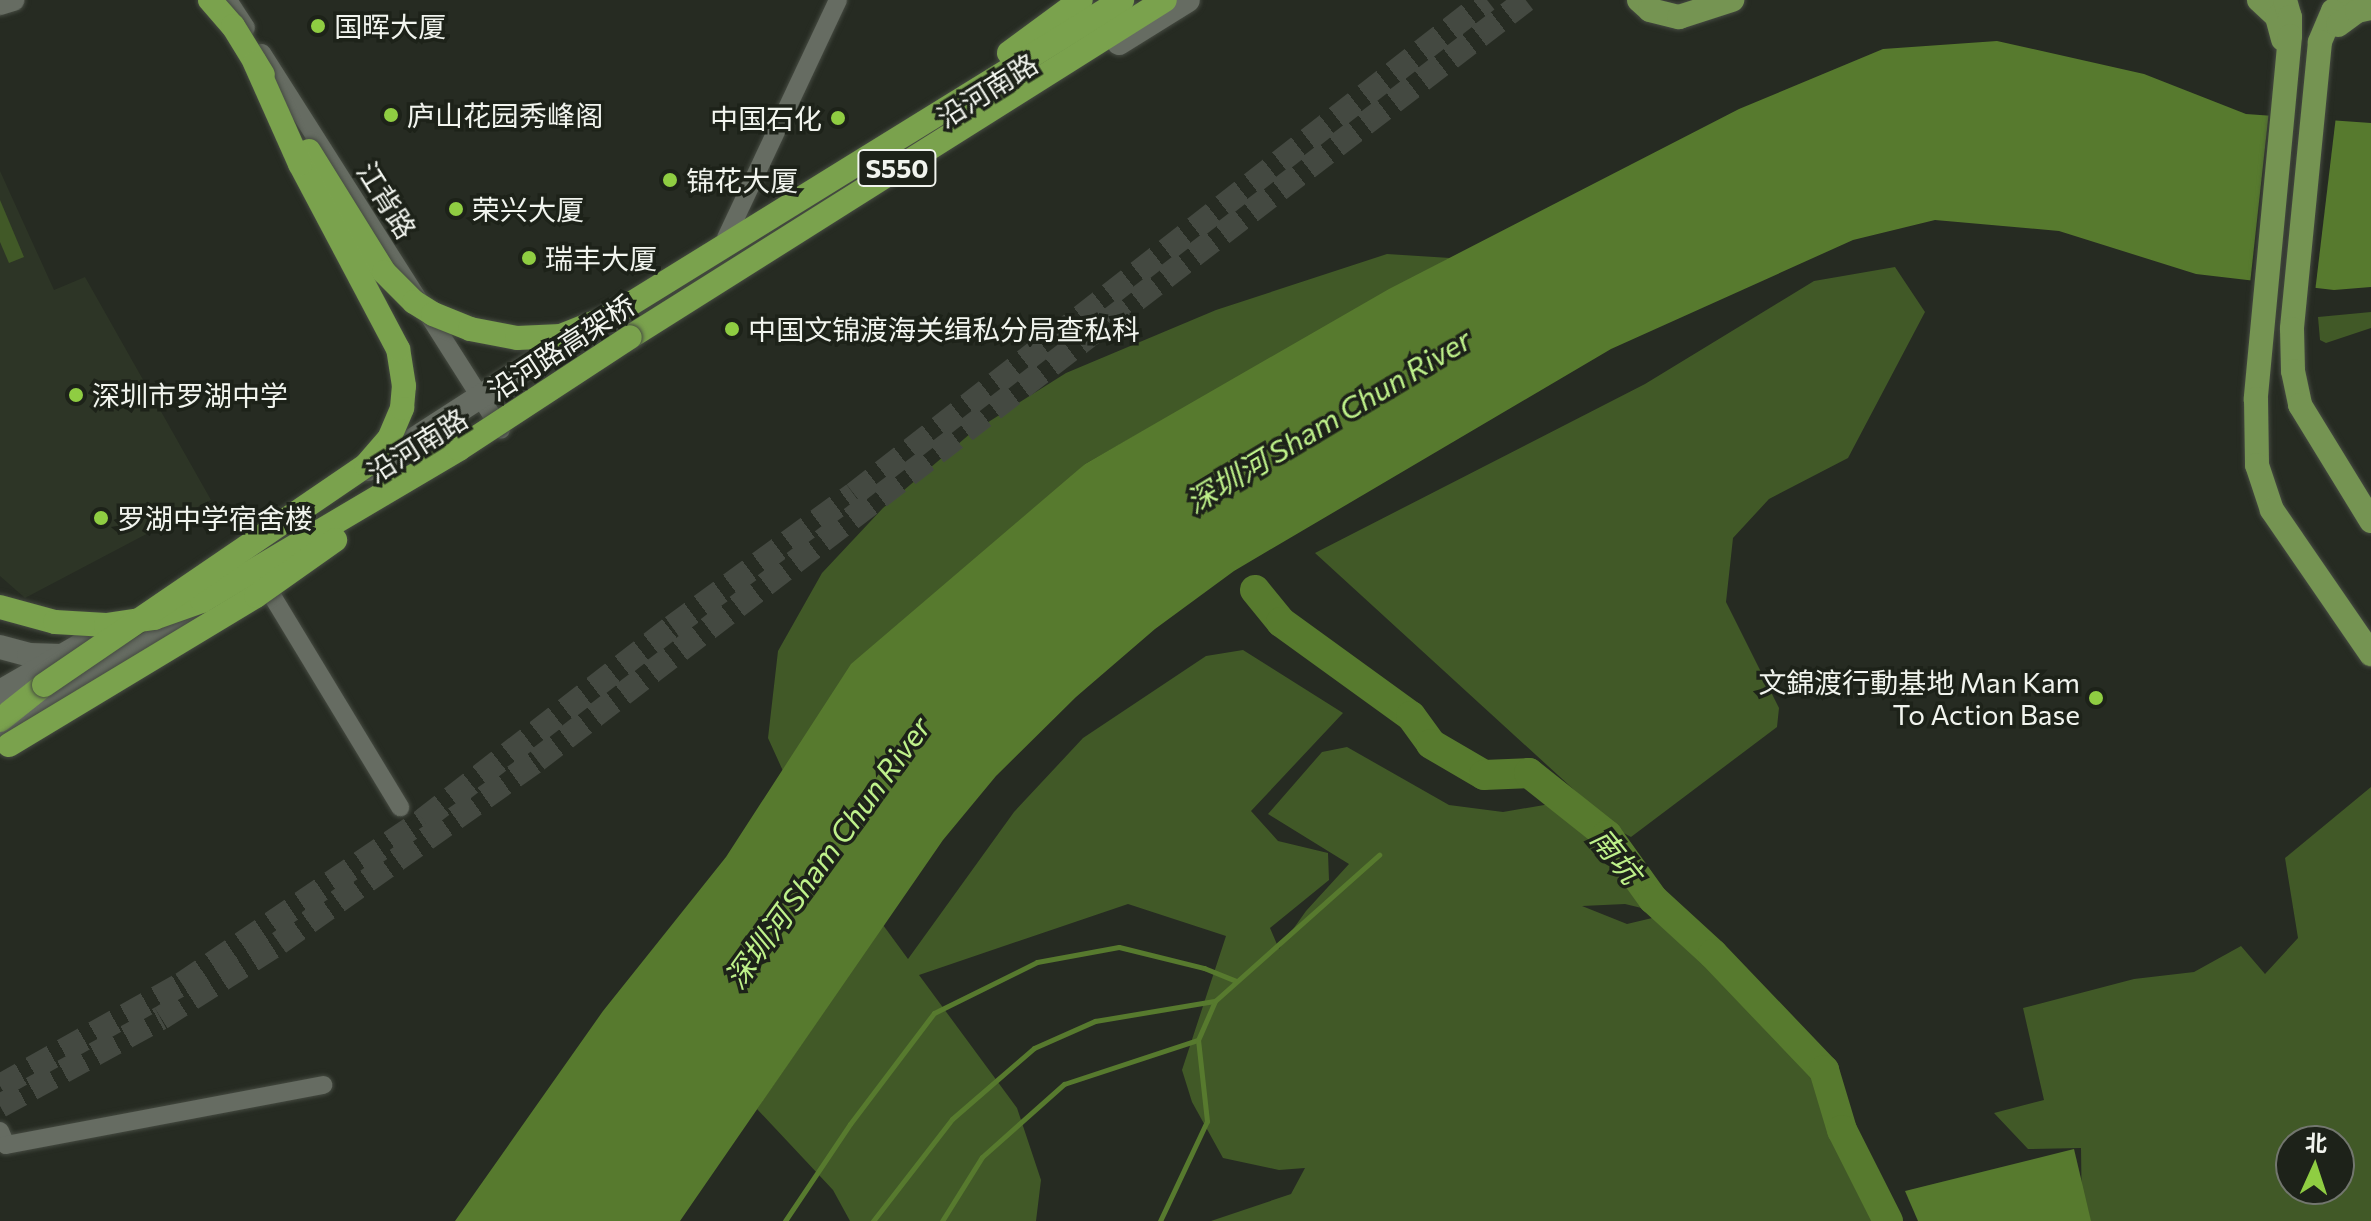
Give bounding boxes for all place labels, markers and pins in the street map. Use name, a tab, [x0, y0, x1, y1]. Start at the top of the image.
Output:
place label: 国晖大厦	[334, 9, 446, 43]
marker: 国晖大厦	[309, 17, 327, 35]
place label: 庐山花园秀峰阁	[407, 98, 603, 132]
place label: 中国石化	[710, 101, 822, 135]
marker: 庐山花园秀峰阁	[382, 106, 400, 124]
marker: 中国石化	[829, 109, 847, 127]
place label: 锦花大厦	[686, 163, 798, 197]
marker: 锦花大厦	[661, 171, 679, 189]
place label: 荣兴大厦	[472, 192, 584, 226]
marker: 荣兴大厦	[447, 200, 465, 218]
place label: 瑞丰大厦	[545, 241, 657, 275]
marker: 瑞丰大厦	[520, 249, 538, 267]
place label: 中国文锦渡海关缉私分局查私科	[748, 312, 1140, 346]
marker: 中国文锦渡海关缉私分局查私科	[723, 320, 741, 338]
place label: 深圳市罗湖中学	[92, 378, 288, 412]
marker: 深圳市罗湖中学	[67, 386, 85, 404]
place label: 罗湖中学宿舍楼	[117, 501, 313, 535]
marker: 罗湖中学宿舍楼	[92, 509, 110, 527]
place label: 文錦渡行動基地 Man Kam To Action Base	[1758, 665, 2080, 731]
marker: 文錦渡行動基地 Man Kam To Action Base	[2087, 689, 2105, 707]

